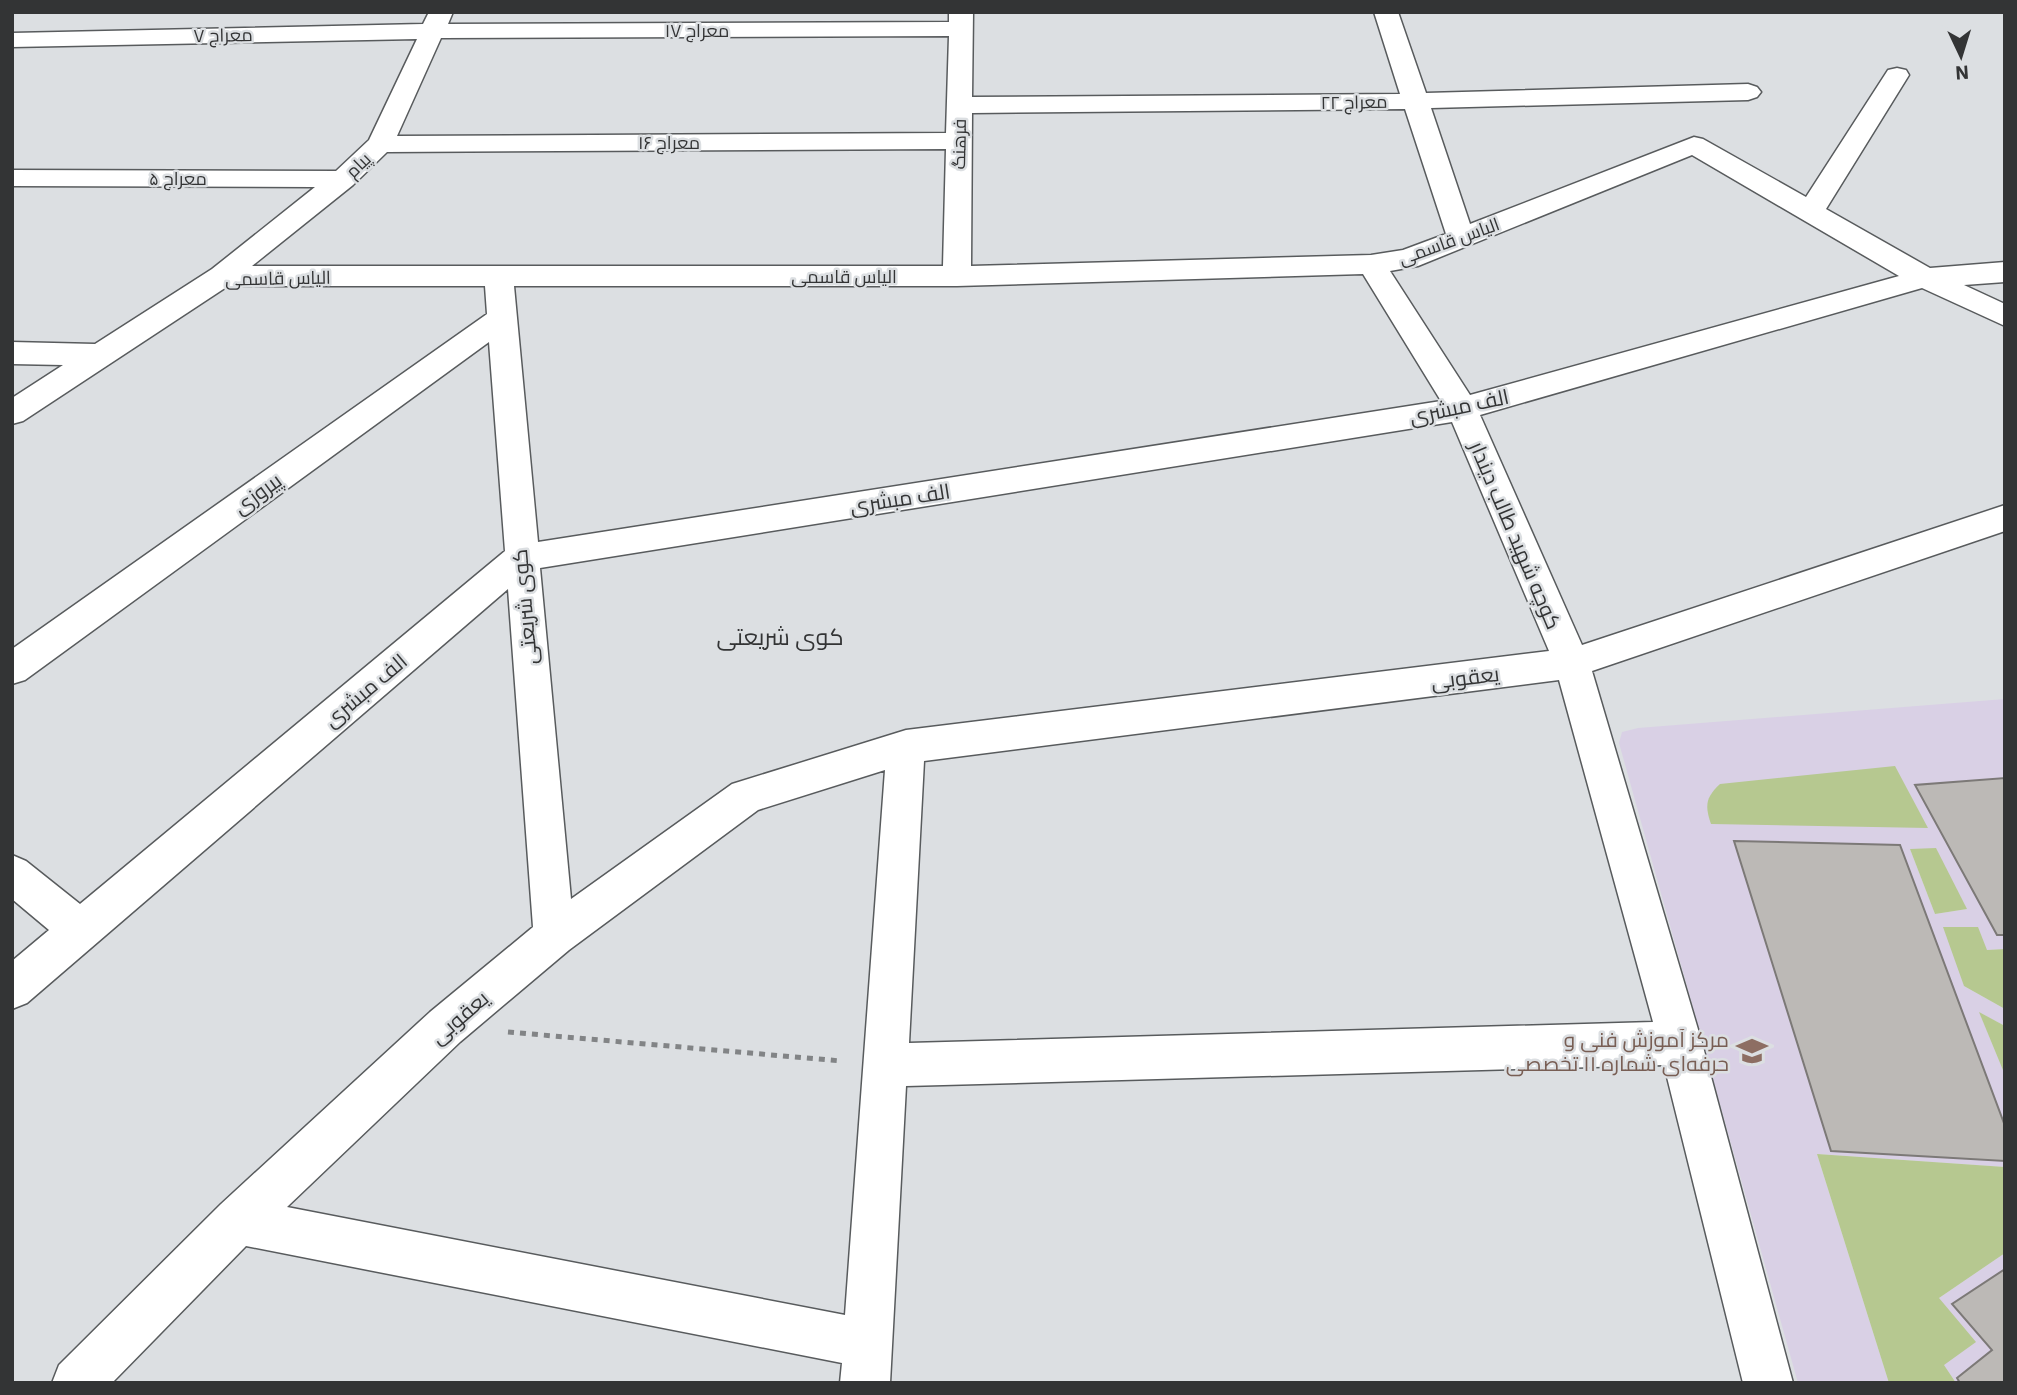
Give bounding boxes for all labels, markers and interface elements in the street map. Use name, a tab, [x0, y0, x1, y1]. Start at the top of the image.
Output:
street label: معراج ۱۷	[665, 19, 729, 43]
north arrow	[1926, 21, 1996, 91]
street label: معراج ۷	[193, 23, 253, 48]
text: N	[1954, 61, 1970, 85]
street label: معراج ۲۲	[1320, 90, 1388, 115]
street label: فرهنگ	[947, 118, 971, 170]
street label: معراج ۱۶	[638, 131, 700, 155]
street label: پیام	[340, 147, 376, 183]
street label: معراج ۵	[149, 167, 207, 191]
street label: الیاس قاسمی	[1395, 212, 1503, 270]
street label: الیاس قاسمی	[791, 265, 897, 288]
street label: الیاس قاسمی	[225, 266, 331, 290]
street label: الف مبشری	[1407, 382, 1511, 430]
street label: کوچه شهید طالب دیندار	[1462, 436, 1568, 634]
street label: پیروزی	[227, 466, 288, 521]
street label: الف مبشری	[848, 476, 952, 520]
street label: کوی شریعتی	[505, 548, 543, 666]
district label: کوی شریعتی	[716, 621, 844, 651]
street label: الف مبشری	[317, 647, 413, 733]
street label: یعقوبی	[1429, 659, 1501, 695]
street label: یعقوبی	[424, 984, 494, 1050]
place label: مرکز آموزش فنی و حرفه‌ای شماره ۱۱ تخصصی	[1506, 1025, 1729, 1077]
school or university icon: مرکز آموزش فنی و حرفه‌ای شماره ۱۱ تخصصی	[1735, 1034, 1769, 1068]

